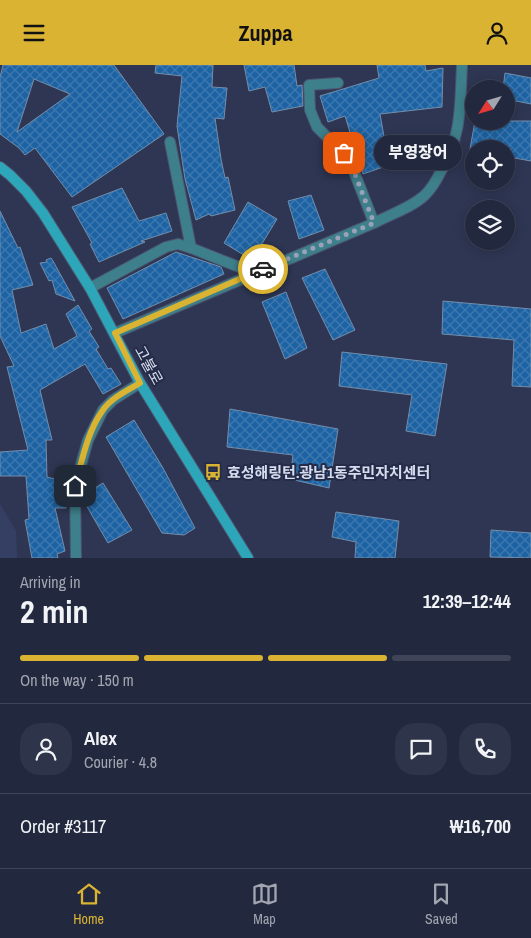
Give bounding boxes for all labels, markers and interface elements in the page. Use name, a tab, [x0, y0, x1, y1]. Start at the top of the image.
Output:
text: Zuppa	[238, 18, 293, 48]
icon: menu	[20, 19, 48, 47]
icon: person	[483, 19, 511, 47]
north arrow	[465, 80, 515, 130]
map controls	[465, 80, 515, 250]
pin	[323, 132, 365, 174]
callout: 부영장어	[374, 135, 462, 171]
icon: bag	[330, 139, 358, 167]
button: locate	[465, 140, 515, 190]
text: 부영장어	[389, 141, 447, 163]
button: layers	[465, 200, 515, 250]
courier	[238, 244, 288, 294]
icon: car	[249, 255, 277, 283]
street label: 고불로	[130, 342, 168, 388]
bus stop icon: 효성해링턴.광남1동주민자치센터	[203, 462, 223, 482]
place label: 효성해링턴.광남1동주민자치센터	[227, 462, 430, 483]
pin	[54, 465, 96, 507]
icon: home	[61, 472, 89, 500]
text: Arriving in	[20, 571, 81, 593]
text: 12:39–12:44	[423, 588, 511, 614]
text: 2 min	[20, 590, 89, 633]
text: On the way · 150 m	[20, 669, 134, 691]
button: person	[20, 723, 72, 775]
button: chat	[395, 723, 447, 775]
button: phone	[459, 723, 511, 775]
text: Alex	[84, 725, 117, 751]
text: Courier · 4.8	[84, 751, 157, 773]
text: Order #3117	[20, 813, 106, 839]
text: ₩16,700	[450, 813, 511, 839]
tab: Home	[73, 880, 104, 928]
tab: Map	[251, 880, 279, 928]
tab: Saved	[425, 880, 458, 928]

